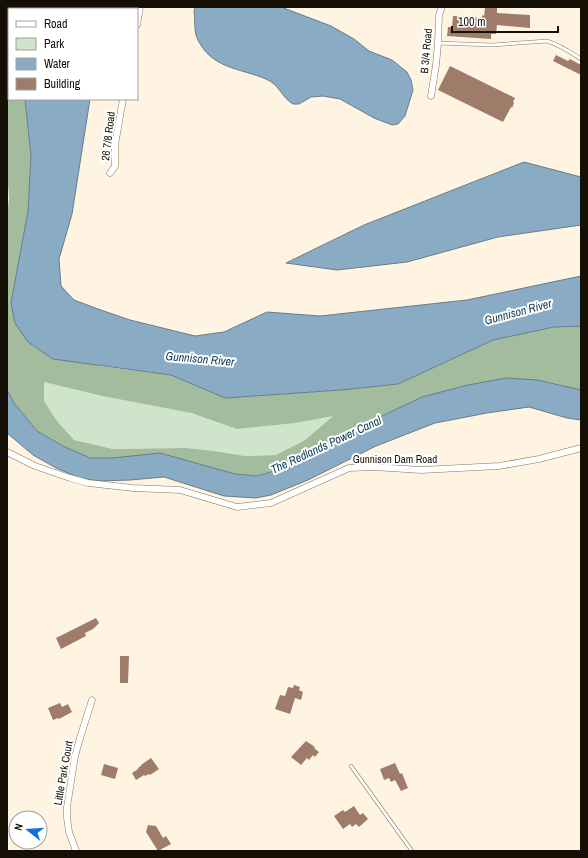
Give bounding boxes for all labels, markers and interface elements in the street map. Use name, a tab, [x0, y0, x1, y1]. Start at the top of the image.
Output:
legend	[8, 8, 138, 100]
scale bar	[452, 8, 558, 34]
text: 100 m	[458, 14, 485, 30]
text: Road	[44, 16, 68, 32]
street label: B 3/4 Road	[417, 28, 435, 74]
text: Park	[44, 36, 64, 52]
text: Water	[44, 56, 71, 72]
text: Building	[44, 76, 81, 92]
street label: 26 7/8 Road	[98, 111, 118, 161]
water label: Gunnison River	[483, 295, 554, 329]
water label: Gunnison River	[165, 348, 236, 370]
water label: The Redlands Power Canal	[268, 412, 385, 478]
street label: Gunnison Dam Road	[353, 452, 437, 466]
street label: Little Park Court	[50, 739, 76, 806]
north arrow	[8, 810, 48, 850]
text: N	[11, 822, 26, 832]

